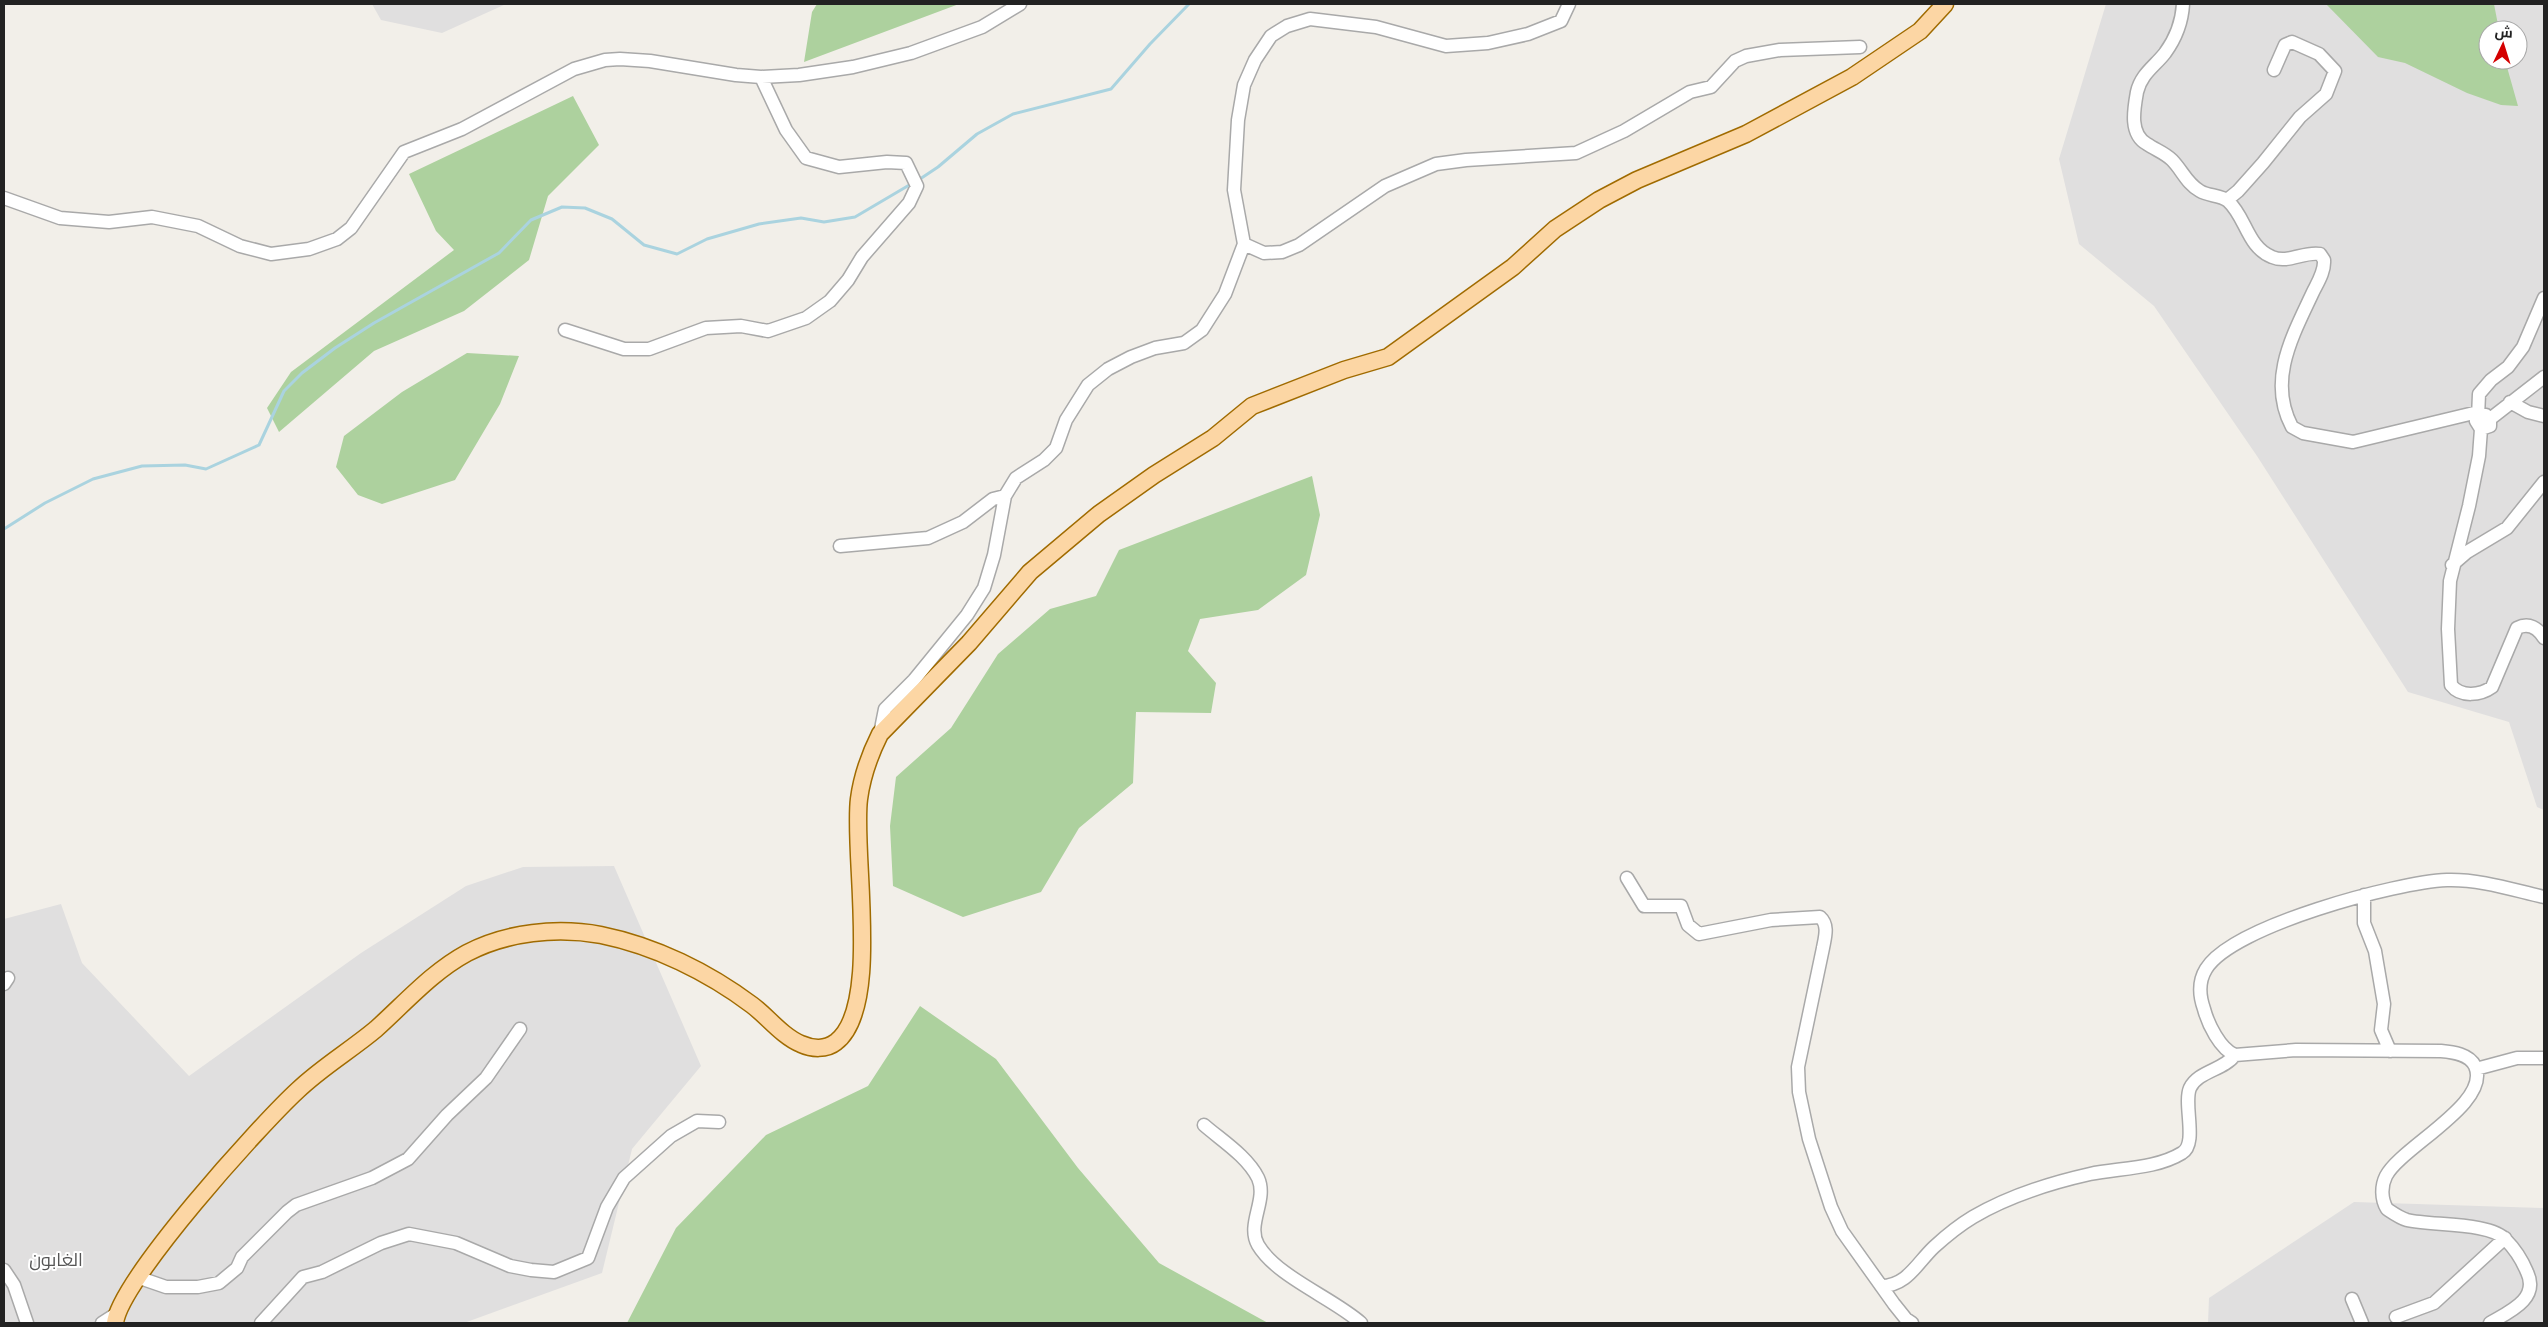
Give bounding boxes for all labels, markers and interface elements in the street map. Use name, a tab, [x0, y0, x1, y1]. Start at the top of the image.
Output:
north arrow	[2478, 20, 2528, 70]
text: ش	[2494, 23, 2513, 42]
district label: الغابون	[29, 1249, 83, 1271]

